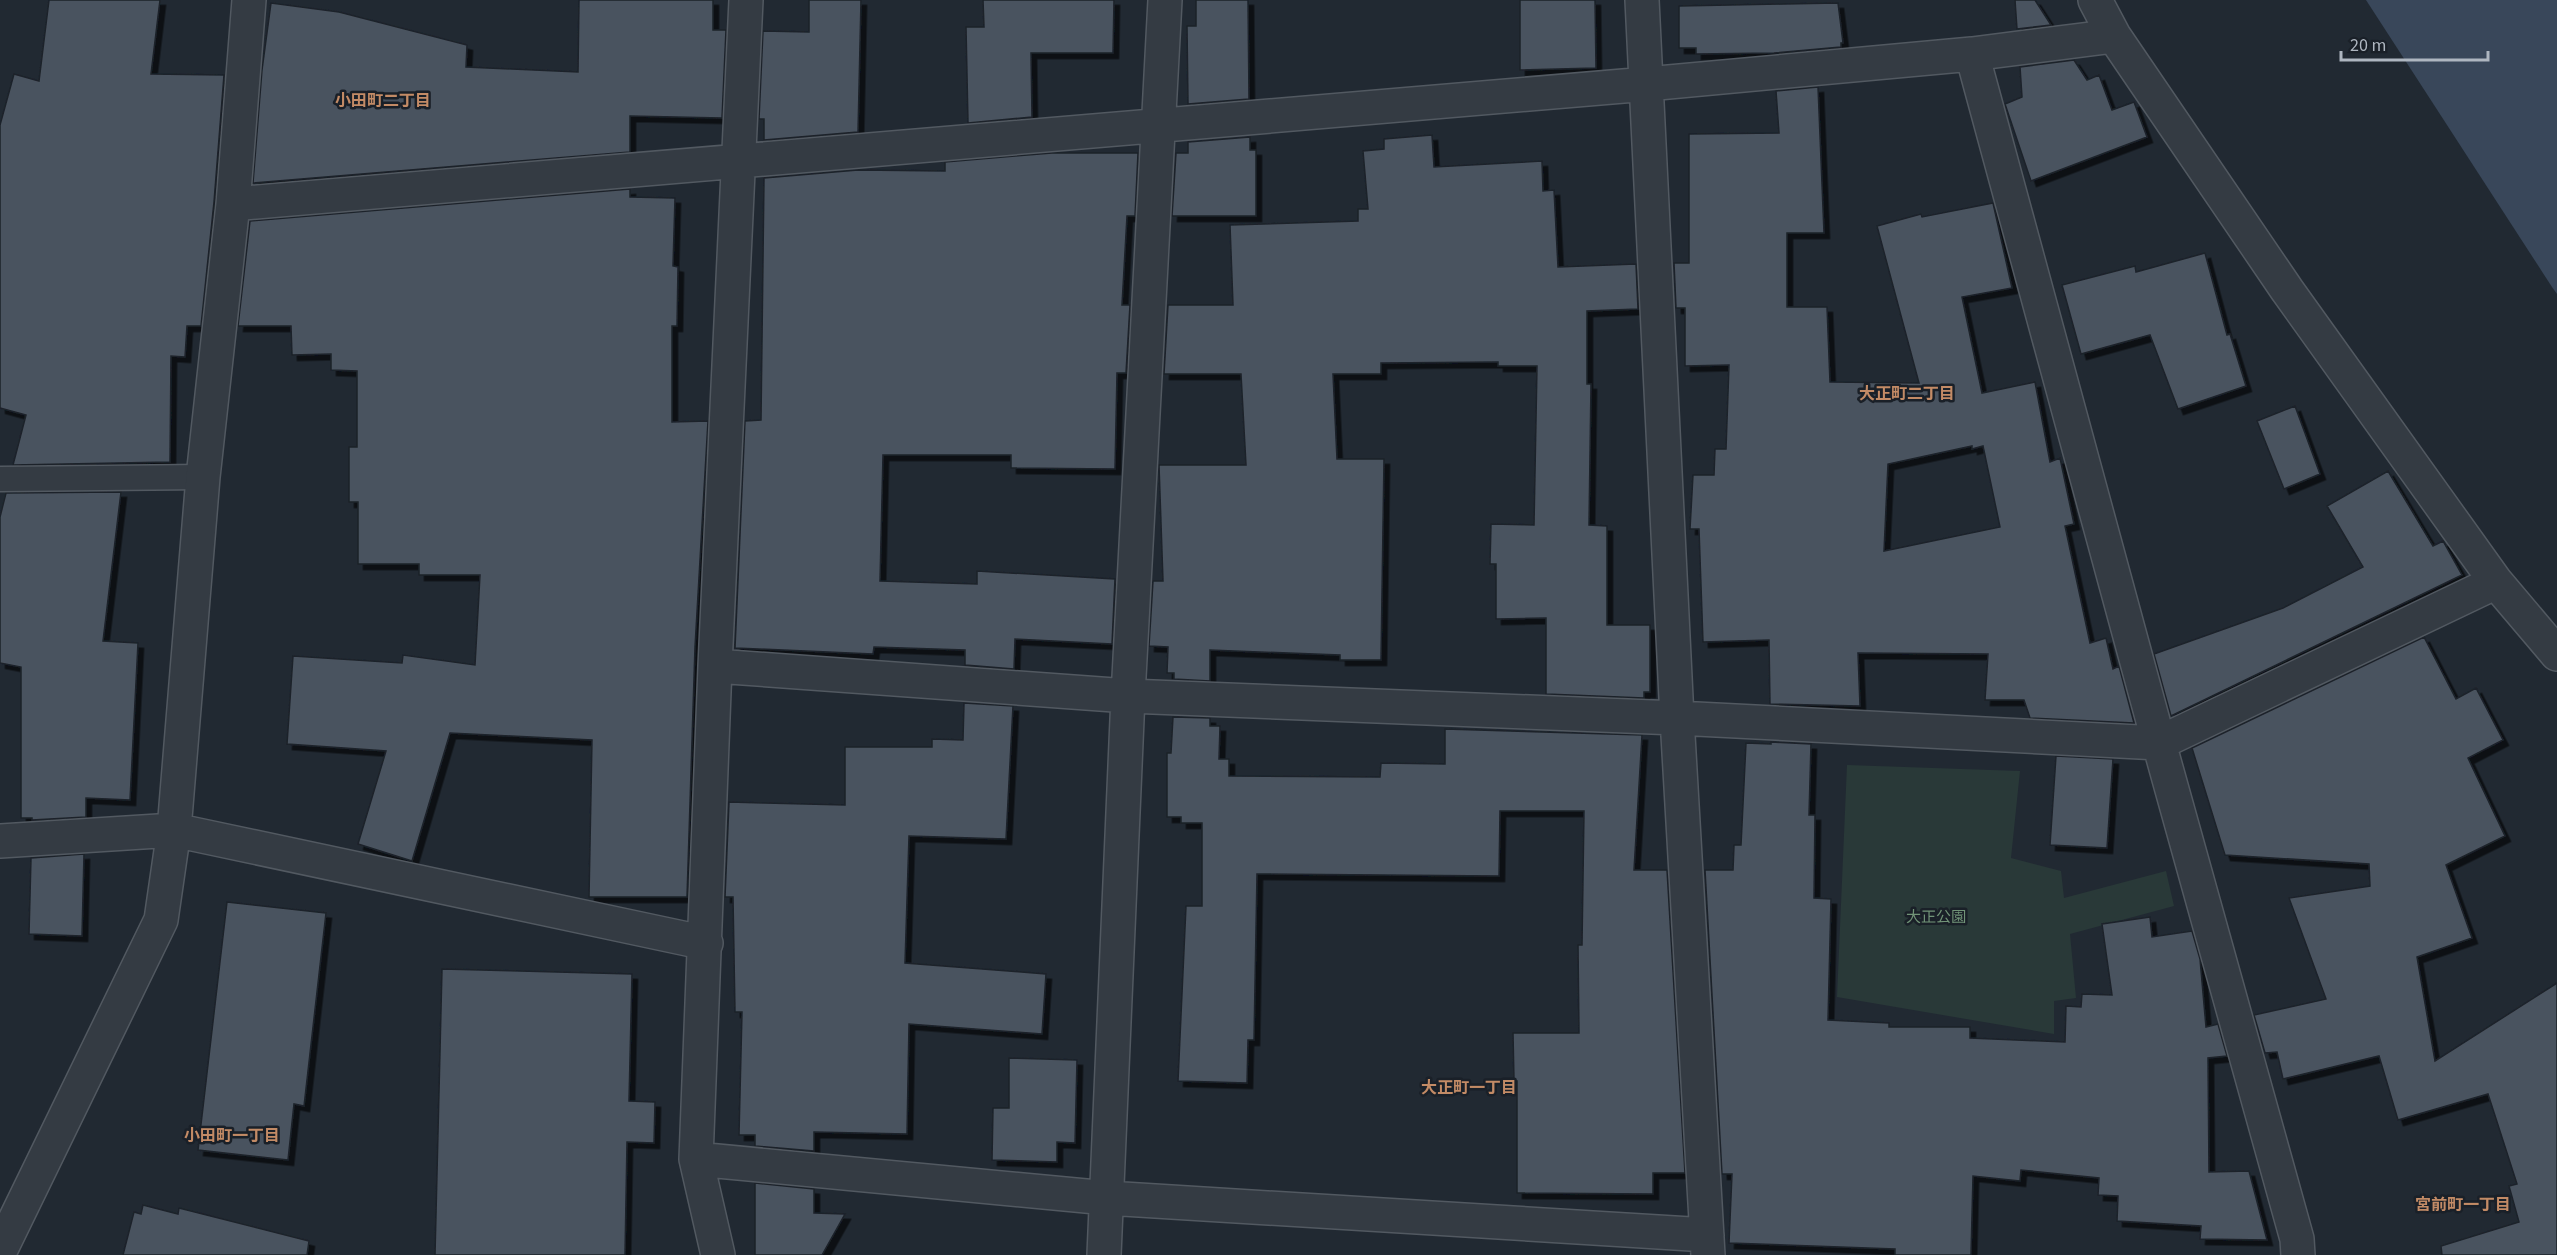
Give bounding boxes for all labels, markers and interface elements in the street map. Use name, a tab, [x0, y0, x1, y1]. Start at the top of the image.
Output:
scale bar	[2341, 24, 2488, 62]
text: 20 m	[2350, 33, 2386, 58]
district label: 小田町二丁目	[335, 90, 431, 112]
district label: 大正町二丁目	[1859, 383, 1955, 405]
park label: 大正公園	[1906, 907, 1966, 928]
district label: 大正町一丁目	[1421, 1077, 1517, 1099]
district label: 小田町一丁目	[184, 1125, 280, 1147]
district label: 宮前町一丁目	[2415, 1194, 2511, 1216]

